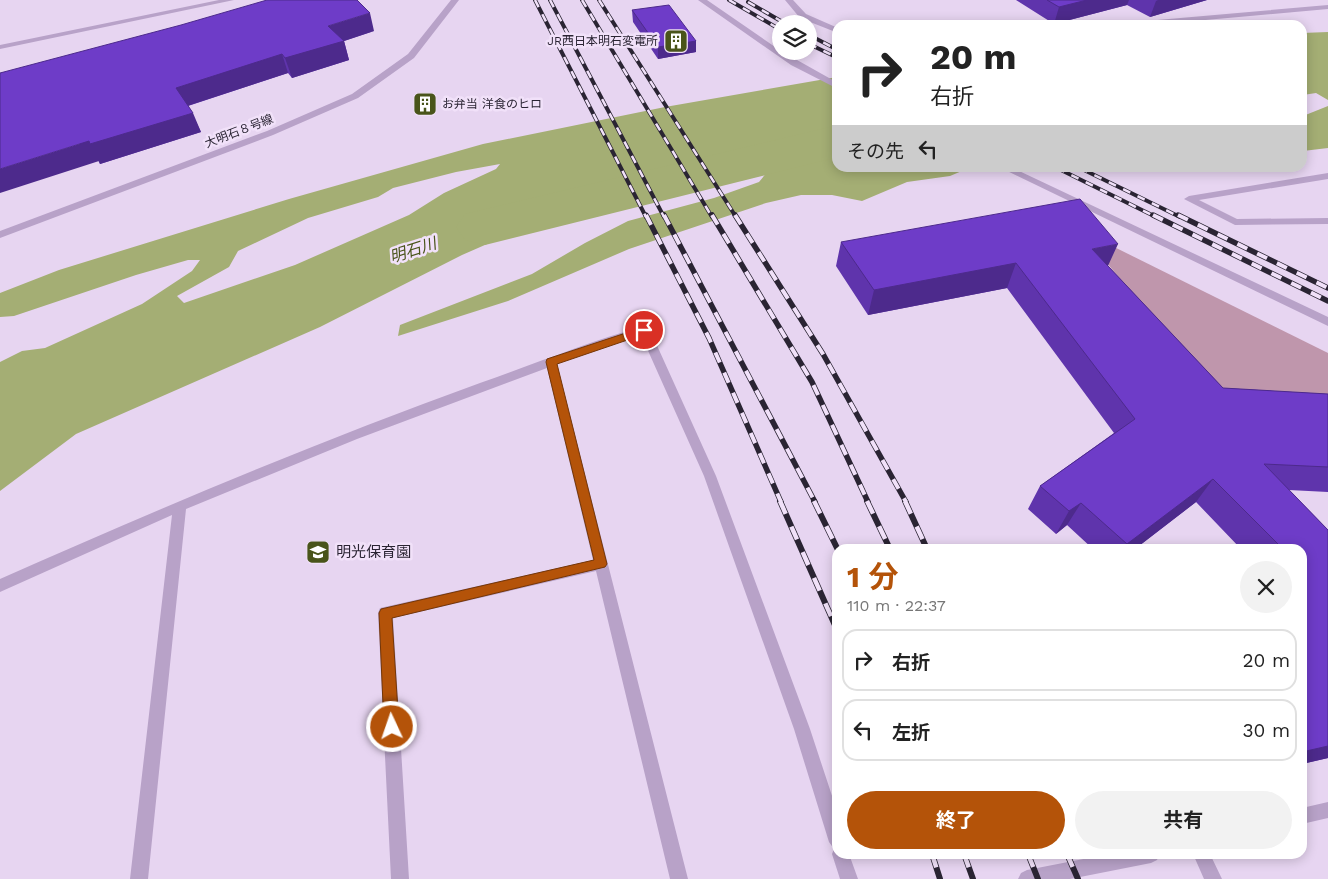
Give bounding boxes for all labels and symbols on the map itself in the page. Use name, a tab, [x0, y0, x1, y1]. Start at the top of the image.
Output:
building icon: JR西日本明石変電所	[663, 28, 689, 54]
place label: JR西日本明石変電所	[547, 34, 658, 48]
building icon: お弁当 洋食のヒロ	[412, 91, 438, 117]
place label: お弁当 洋食のヒロ	[442, 97, 542, 111]
street label: 大明石８号線	[203, 112, 275, 150]
water label: 明石川	[387, 233, 441, 266]
pin	[623, 309, 665, 351]
school or university icon: 明光保育園	[305, 539, 331, 565]
place label: 明光保育園	[336, 543, 411, 561]
position arrow	[365, 700, 417, 752]

